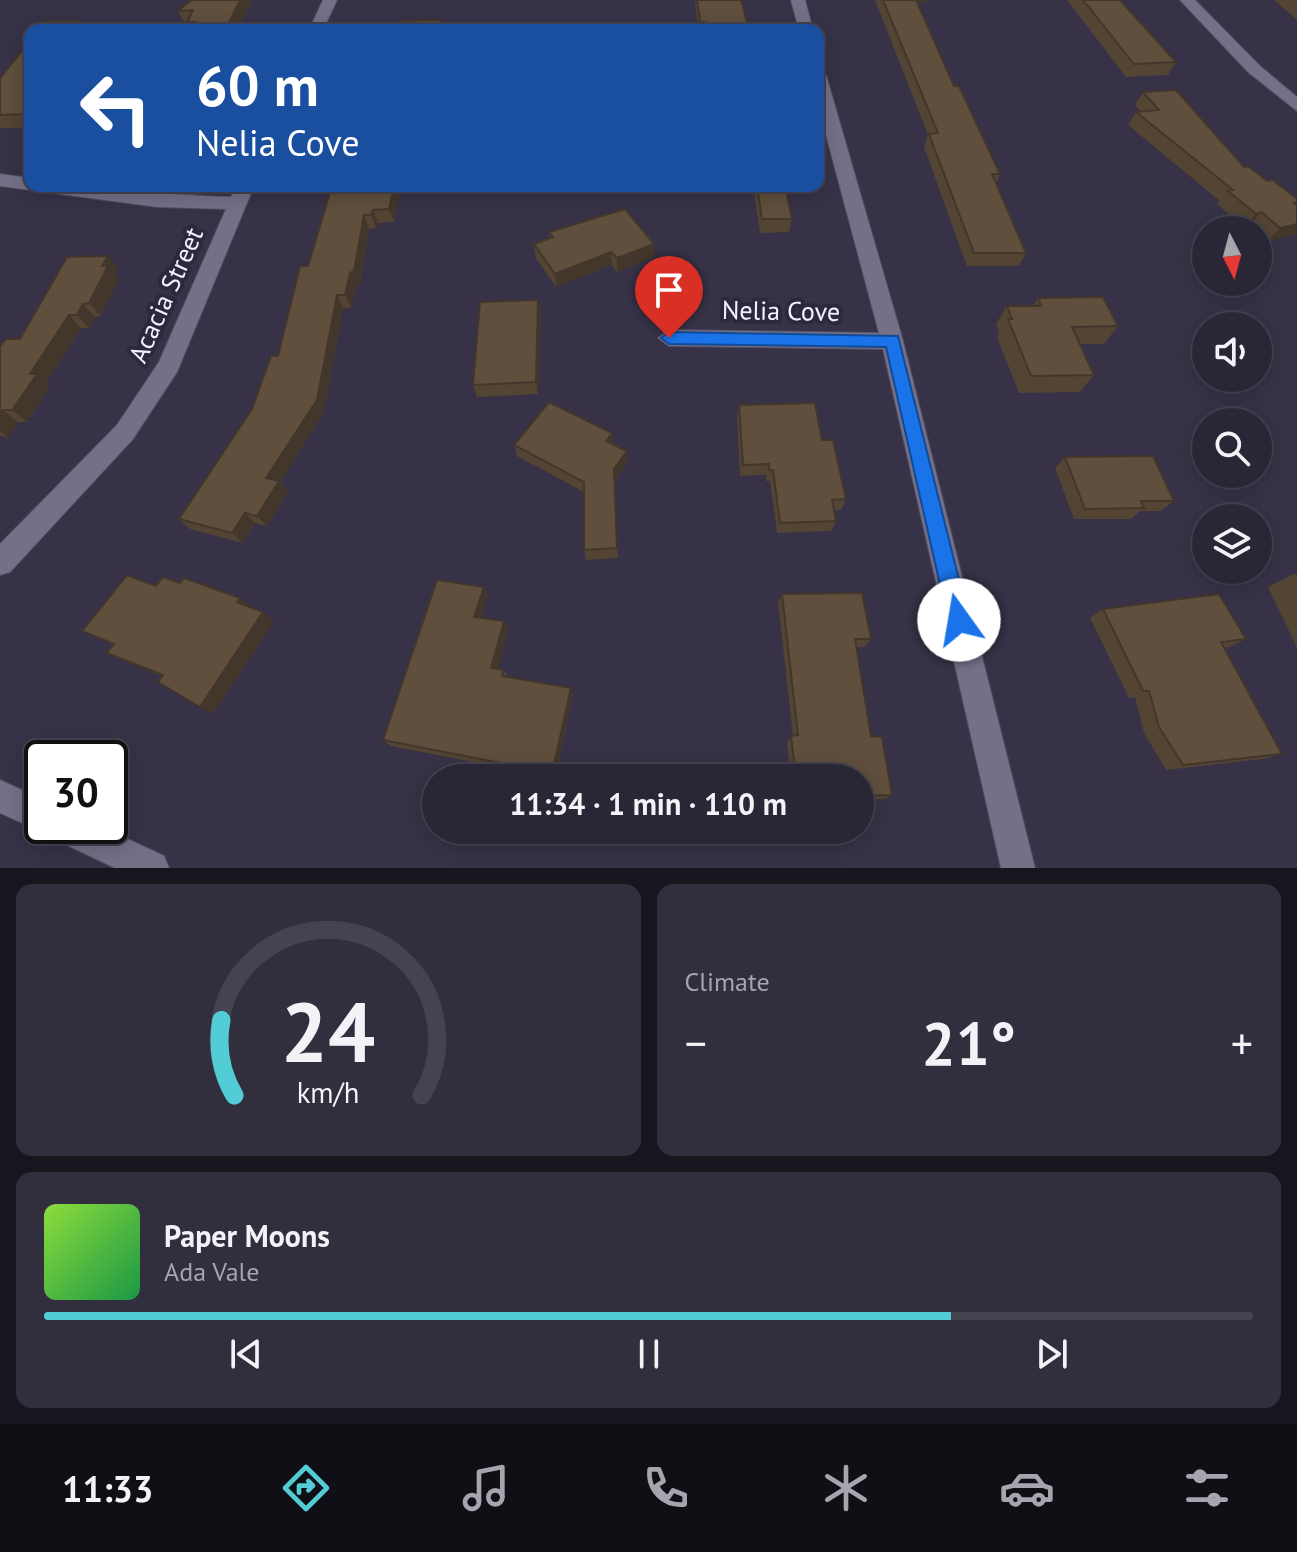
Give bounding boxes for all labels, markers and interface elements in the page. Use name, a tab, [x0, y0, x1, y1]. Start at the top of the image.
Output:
text: 60 m	[196, 49, 319, 121]
icon: left	[64, 56, 168, 160]
text: Nelia Cove	[196, 119, 360, 166]
north arrow	[1192, 216, 1272, 296]
map controls	[1192, 216, 1272, 584]
street label: Acacia Street	[121, 222, 210, 367]
pin	[635, 256, 703, 338]
icon: arrive	[647, 268, 691, 312]
street label: Nelia Cove	[722, 293, 840, 328]
button: sound	[1192, 312, 1272, 392]
button: search	[1192, 408, 1272, 488]
button: layers	[1192, 504, 1272, 584]
position arrow	[917, 578, 1001, 662]
speed limit sign: 30	[24, 740, 128, 844]
text: 11:34 · 1 min · 110 m	[509, 784, 787, 823]
text: Climate	[685, 965, 770, 998]
text: 24	[281, 977, 375, 1085]
text: 21°	[922, 1004, 1016, 1082]
text: −	[685, 1014, 707, 1071]
text: +	[1231, 1014, 1253, 1071]
text: km/h	[297, 1074, 360, 1111]
text: Paper Moons	[164, 1216, 330, 1255]
text: Ada Vale	[164, 1255, 259, 1288]
icon: previous	[224, 1332, 268, 1376]
icon: pause	[627, 1332, 671, 1376]
icon: next	[1030, 1332, 1074, 1376]
icon: directions	[278, 1460, 334, 1516]
icon: music	[458, 1460, 514, 1516]
icon: phone	[638, 1460, 694, 1516]
icon: climate	[818, 1460, 874, 1516]
icon: car	[999, 1460, 1055, 1516]
icon: filters	[1179, 1460, 1235, 1516]
text: 11:33	[62, 1465, 153, 1512]

